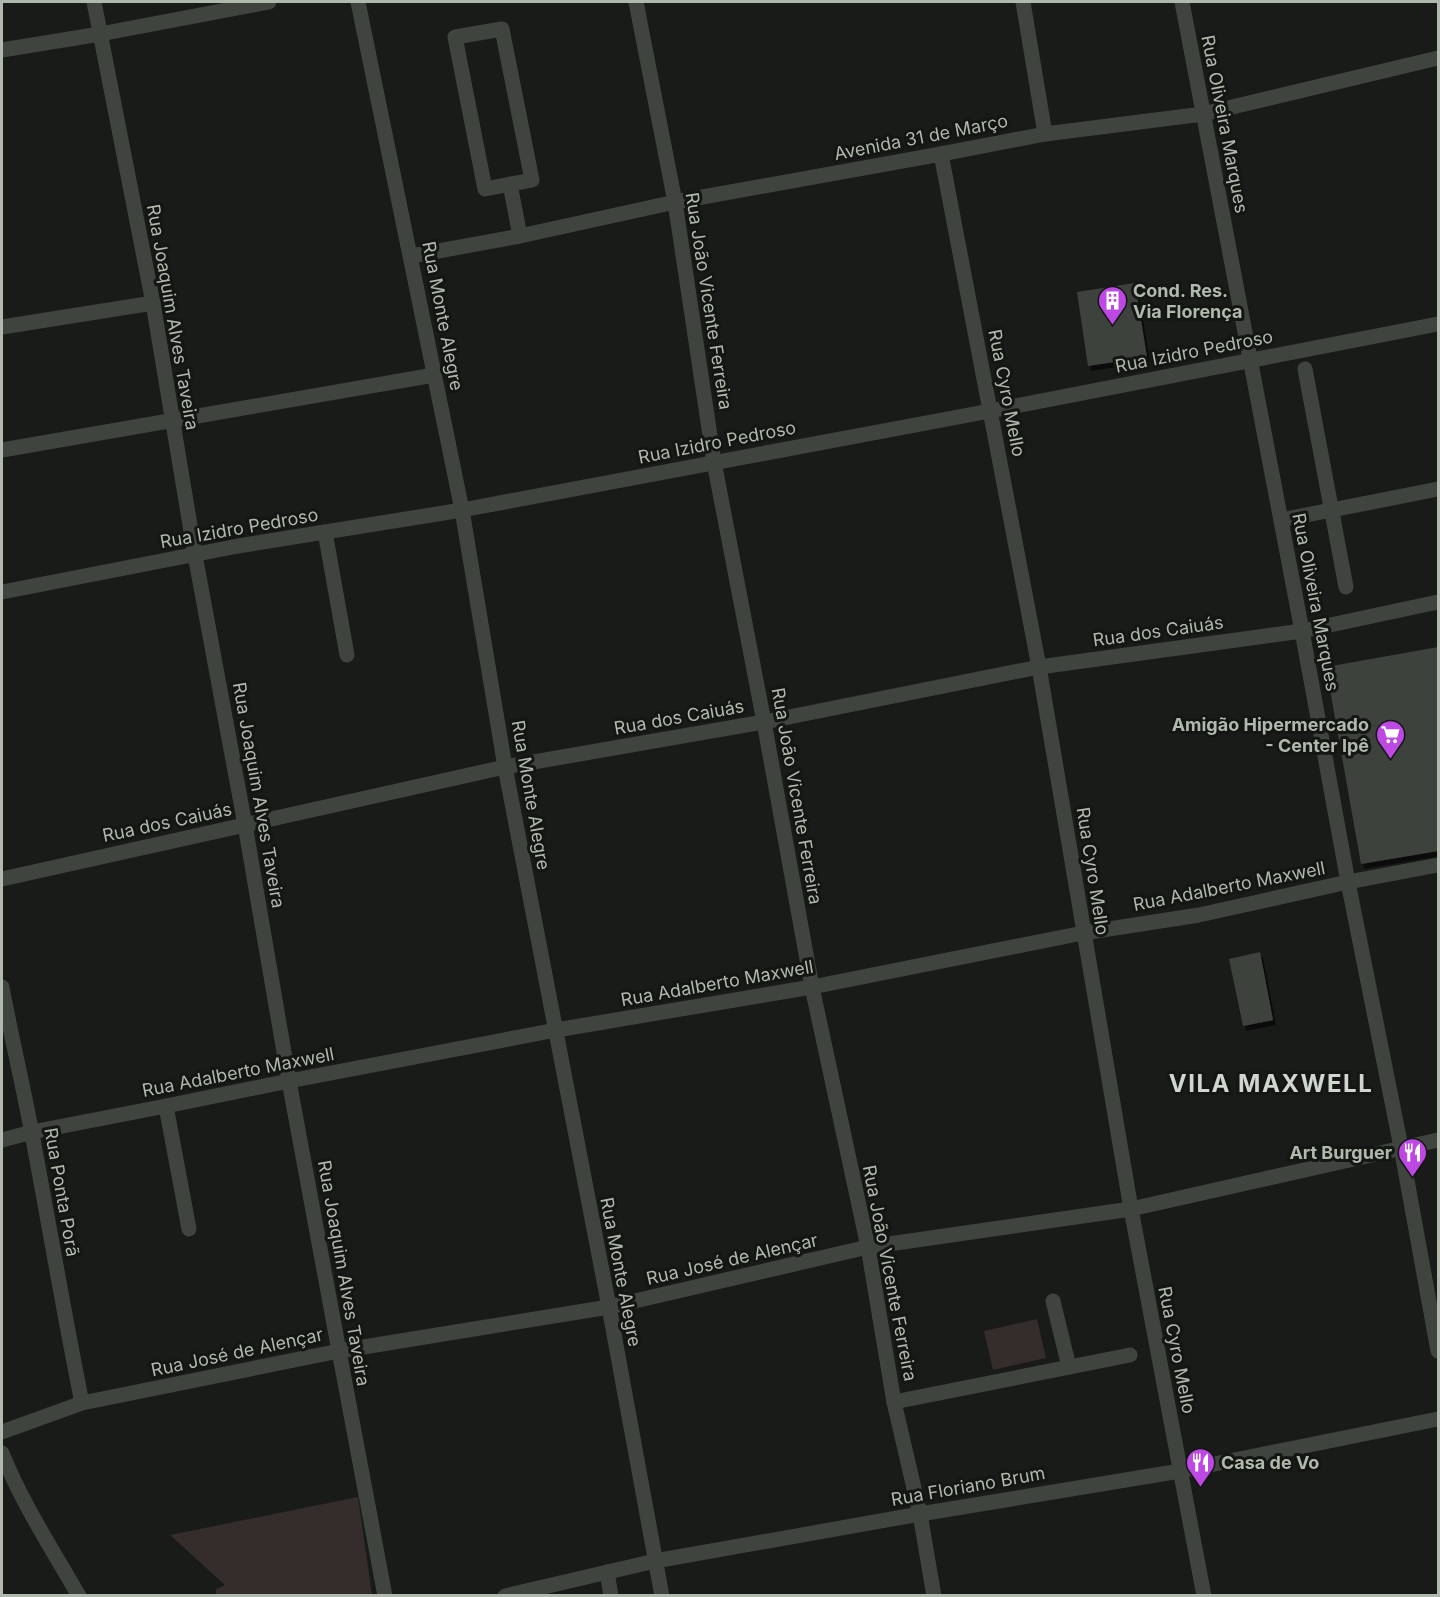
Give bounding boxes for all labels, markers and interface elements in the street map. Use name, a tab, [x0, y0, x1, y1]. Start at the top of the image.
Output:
street label: Rua Oliveira Marques	[1197, 33, 1253, 215]
street label: Avenida 31 de Março	[832, 110, 1010, 164]
street label: Rua João Vicente Ferreira	[681, 191, 737, 411]
street label: Rua Joaquim Alves Taveira	[143, 202, 203, 432]
street label: Rua Monte Alegre	[418, 240, 468, 392]
place label: Cond. Res. Via Florença	[1133, 280, 1243, 322]
building icon: Cond. Res. Via Florença	[1096, 284, 1128, 326]
street label: Rua Izidro Pedroso	[1113, 325, 1275, 377]
street label: Rua Cyro Mello	[984, 328, 1030, 458]
street label: Rua Izidro Pedroso	[636, 416, 798, 468]
street label: Rua Izidro Pedroso	[158, 504, 320, 552]
street label: Rua Oliveira Marques	[1288, 511, 1344, 693]
street label: Rua dos Caiuás	[1091, 611, 1225, 651]
street label: Rua Joaquim Alves Taveira	[229, 680, 289, 910]
street label: Rua João Vicente Ferreira	[768, 686, 826, 906]
street label: Rua dos Caiuás	[612, 695, 746, 739]
place label: Amigão Hipermercado - Center Ipê	[1172, 714, 1369, 756]
supermarket icon: Amigão Hipermercado - Center Ipê	[1374, 718, 1406, 760]
street label: Rua Monte Alegre	[507, 719, 555, 871]
street label: Rua dos Caiuás	[100, 798, 234, 846]
street label: Rua Cyro Mello	[1073, 806, 1113, 936]
street label: Rua Adalberto Maxwell	[1131, 857, 1327, 915]
street label: Rua Adalberto Maxwell	[619, 956, 815, 1010]
street label: Rua Adalberto Maxwell	[140, 1043, 336, 1101]
district label: VILA MAXWELL	[1169, 1069, 1373, 1098]
street label: Rua Ponta Porã	[40, 1126, 84, 1258]
restaurant icon: Art Burguer	[1397, 1136, 1429, 1178]
place label: Art Burguer	[1289, 1142, 1392, 1163]
street label: Rua Joaquim Alves Taveira	[314, 1158, 374, 1388]
street label: Rua João Vicente Ferreira	[859, 1163, 921, 1383]
street label: Rua Monte Alegre	[596, 1196, 646, 1348]
street label: Rua José de Alençar	[644, 1229, 820, 1289]
street label: Rua Cyro Mello	[1154, 1285, 1200, 1415]
street label: Rua José de Alençar	[149, 1323, 325, 1381]
restaurant icon: Casa de Vo	[1184, 1446, 1216, 1488]
place label: Casa de Vo	[1221, 1452, 1319, 1473]
street label: Rua Floriano Brum	[889, 1462, 1047, 1510]

